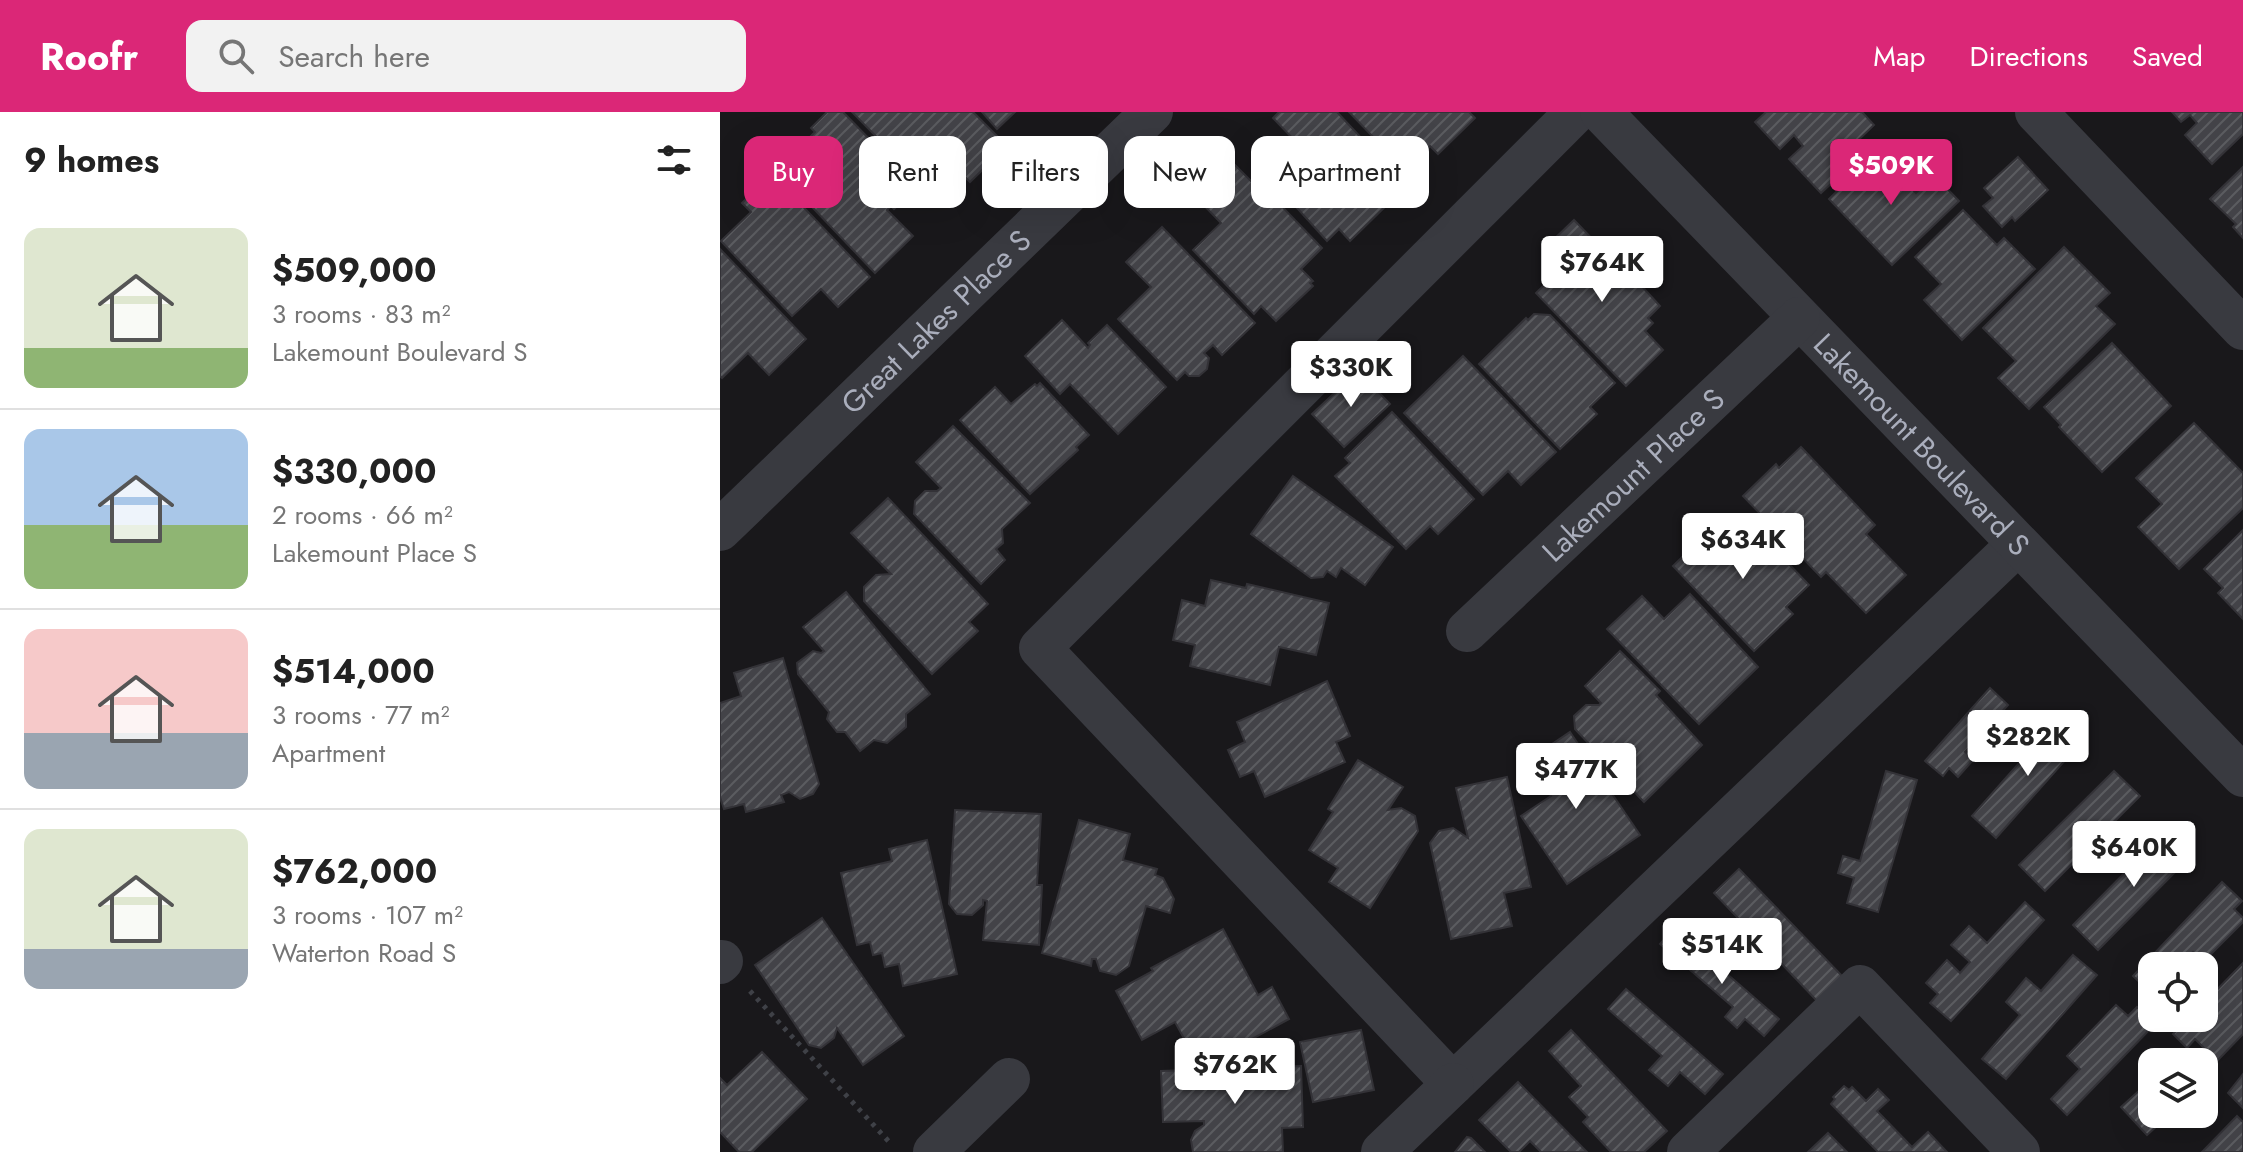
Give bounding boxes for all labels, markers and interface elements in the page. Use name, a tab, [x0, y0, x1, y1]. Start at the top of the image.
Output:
search box	[186, 20, 746, 92]
text: Roofr	[40, 29, 138, 84]
icon: search	[214, 34, 258, 78]
text: Search here	[278, 35, 430, 78]
text: Map	[1873, 36, 1925, 77]
text: Directions	[1969, 36, 2088, 77]
text: Saved	[2132, 36, 2203, 77]
text: 9 homes	[24, 136, 159, 185]
chip: Buy	[744, 136, 843, 208]
chip: Rent	[859, 136, 966, 208]
chip: Filters	[982, 136, 1108, 208]
chip: New	[1124, 136, 1235, 208]
chip: Apartment	[1251, 136, 1429, 208]
icon: filters	[652, 138, 696, 182]
pin: $509K	[1835, 139, 1947, 207]
text: $509K	[1848, 146, 1934, 184]
street label: Great Lakes Place S	[831, 219, 1040, 424]
pin: $764K	[1546, 236, 1658, 304]
text: $764K	[1559, 243, 1645, 281]
text: $509,000	[272, 246, 437, 295]
icon: home	[88, 260, 184, 356]
text: 3 rooms · 83 m²	[272, 295, 451, 333]
street label: Lakemount Boulevard S	[1804, 323, 2040, 565]
text: Lakemount Boulevard S	[272, 333, 528, 371]
pin: $330K	[1295, 341, 1407, 409]
text: $330K	[1309, 348, 1393, 386]
street label: Lakemount Place S	[1532, 378, 1734, 571]
text: $330,000	[272, 447, 436, 496]
icon: home	[88, 461, 184, 557]
text: 2 rooms · 66 m²	[272, 496, 453, 534]
pin: $634K	[1687, 513, 1799, 581]
text: $634K	[1700, 520, 1786, 558]
text: Lakemount Place S	[272, 534, 477, 572]
text: $514,000	[272, 647, 435, 696]
icon: home	[88, 661, 184, 757]
text: 3 rooms · 77 m²	[272, 696, 449, 734]
pin: $282K	[1972, 710, 2084, 778]
text: $282K	[1986, 717, 2070, 755]
text: Apartment	[272, 734, 385, 772]
pin: $477K	[1520, 743, 1632, 811]
text: $477K	[1534, 750, 1618, 788]
pin: $640K	[2078, 821, 2190, 889]
text: $640K	[2090, 828, 2178, 866]
text: $762,000	[272, 847, 437, 896]
icon: home	[88, 861, 184, 957]
text: 3 rooms · 107 m²	[272, 896, 463, 934]
pin: $514K	[1666, 918, 1778, 986]
text: $514K	[1681, 925, 1763, 963]
text: Waterton Road S	[272, 934, 456, 972]
map controls	[2138, 952, 2218, 1128]
button: locate	[2138, 952, 2218, 1032]
pin: $762K	[1179, 1038, 1291, 1106]
text: $762K	[1193, 1045, 1277, 1083]
button: layers	[2138, 1048, 2218, 1128]

